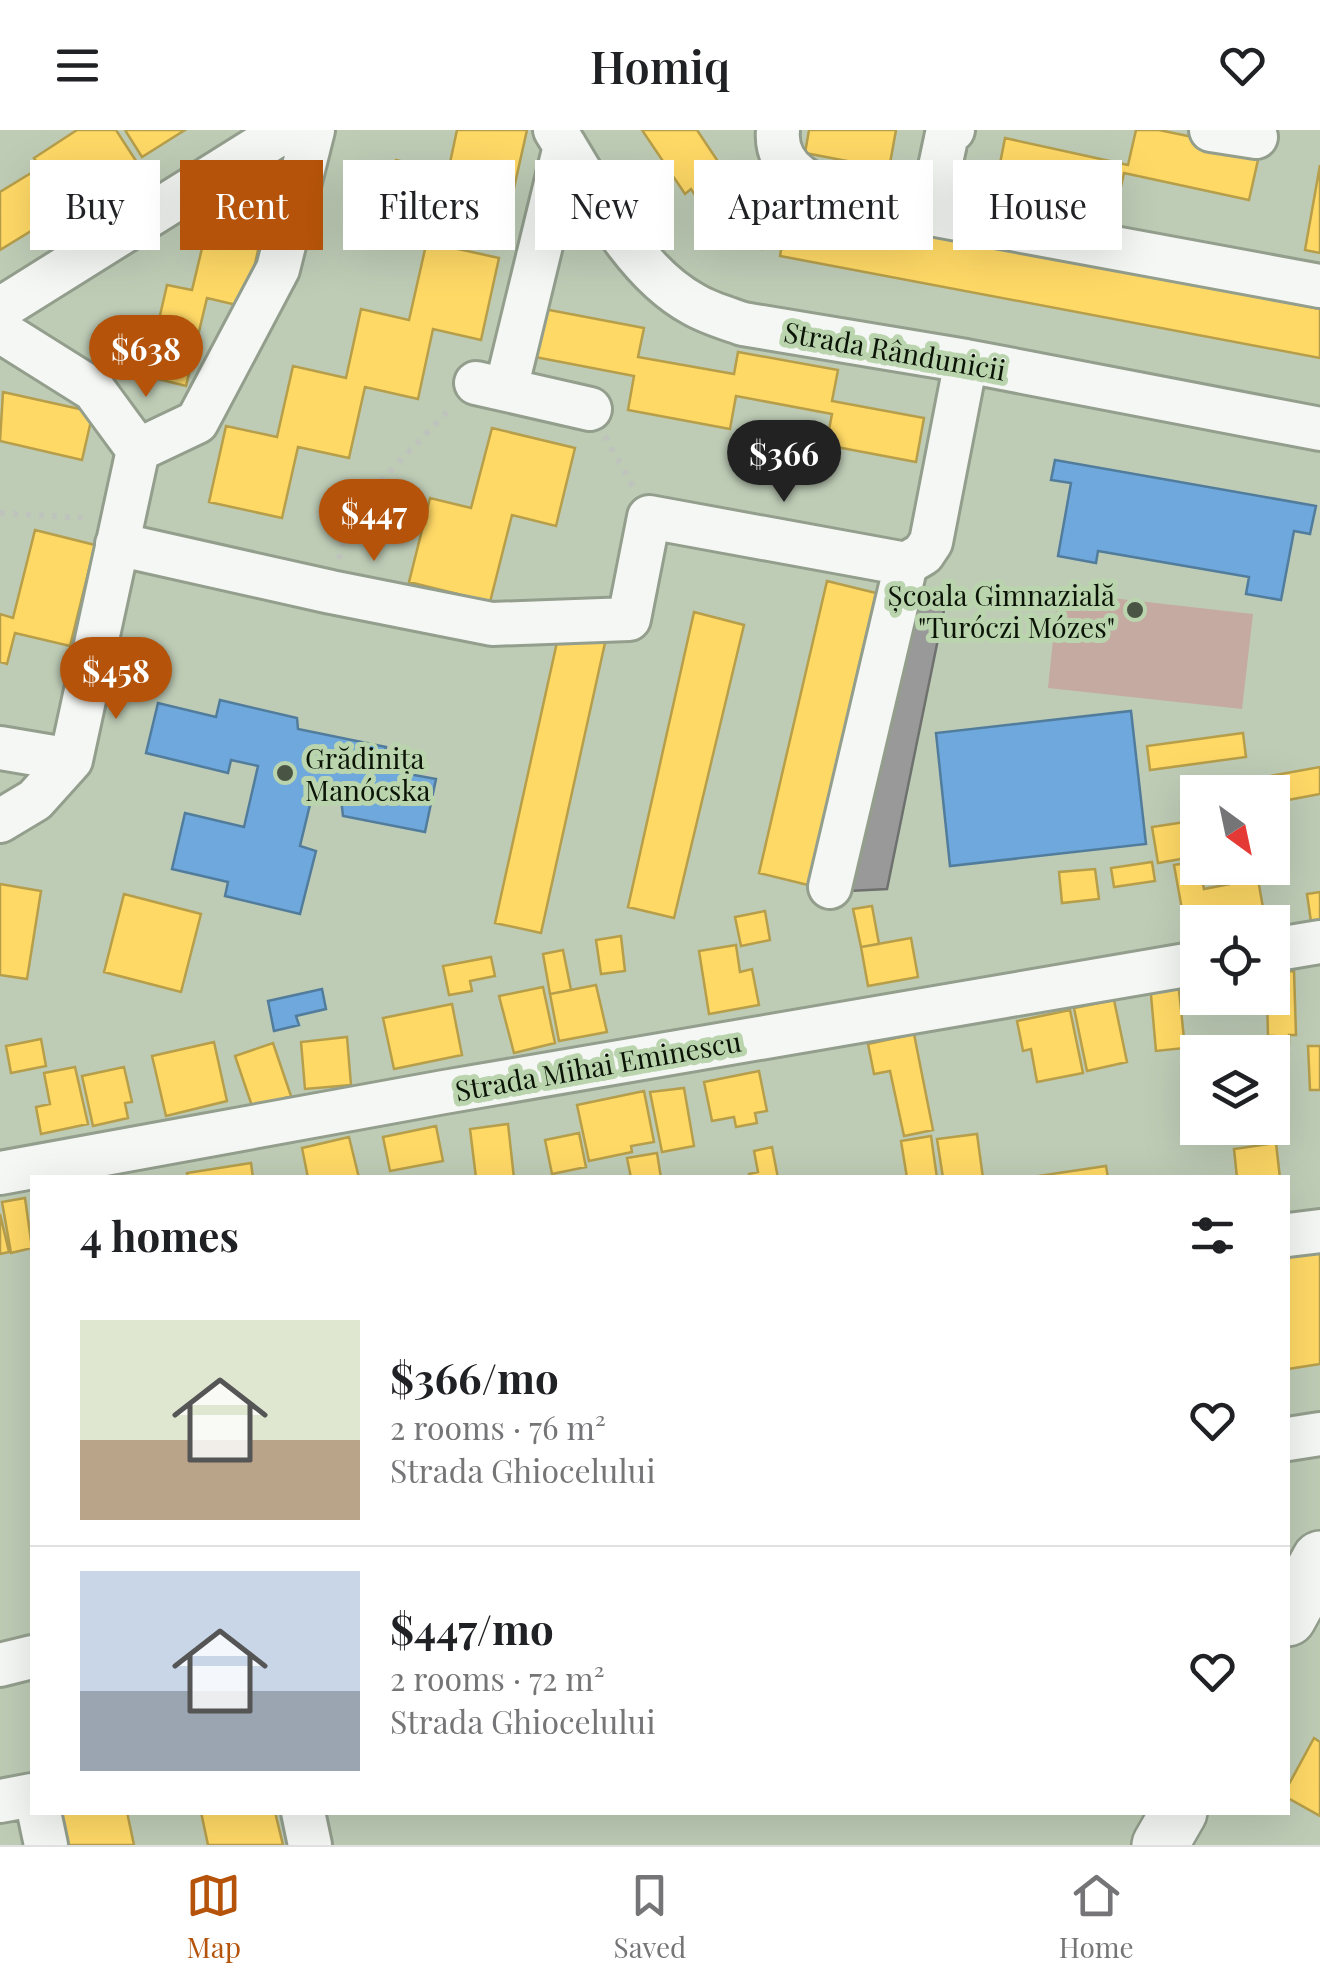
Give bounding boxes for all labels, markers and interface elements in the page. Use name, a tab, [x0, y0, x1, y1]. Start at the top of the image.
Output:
text: Homiq	[590, 35, 730, 95]
icon: menu	[50, 38, 105, 93]
icon: heart	[1215, 38, 1270, 93]
chip: Buy	[30, 160, 160, 250]
chip: Rent	[180, 160, 323, 250]
chip: Filters	[343, 160, 515, 250]
chip: New	[535, 160, 674, 250]
chip: Apartment	[694, 160, 933, 250]
chip: House	[953, 160, 1122, 250]
street label: Strada Rândunicii	[781, 312, 1009, 388]
pin: $638	[87, 315, 205, 400]
text: $638	[111, 326, 181, 369]
pin: $366	[725, 420, 843, 505]
text: $366	[749, 431, 819, 474]
pin: $447	[315, 479, 433, 564]
text: $447	[341, 490, 407, 533]
place label: Școala Gimnazială "Turóczi Mózes"	[888, 576, 1115, 645]
marker: Școala Gimnazială "Turóczi Mózes"	[1124, 599, 1146, 621]
pin: $458	[57, 637, 175, 722]
text: $458	[82, 648, 150, 691]
place label: Grădinița Manócska	[305, 739, 430, 808]
marker: Grădinița Manócska	[274, 762, 296, 784]
north arrow	[1180, 775, 1290, 885]
map controls	[1180, 775, 1290, 1145]
button: locate	[1180, 905, 1290, 1015]
street label: Strada Mihai Eminescu	[452, 1022, 744, 1108]
button: layers	[1180, 1035, 1290, 1145]
text: 4 homes	[80, 1207, 239, 1263]
icon: filters	[1185, 1208, 1240, 1263]
text: $366/mo	[390, 1349, 559, 1405]
icon: home	[160, 1360, 280, 1480]
icon: heart	[1185, 1393, 1240, 1448]
text: 2 rooms · 76 m²	[390, 1405, 606, 1448]
text: Strada Ghiocelului	[390, 1448, 656, 1491]
text: $447/mo	[390, 1600, 554, 1656]
icon: home	[160, 1611, 280, 1731]
icon: heart	[1185, 1644, 1240, 1699]
text: 2 rooms · 72 m²	[390, 1656, 605, 1699]
text: Strada Ghiocelului	[390, 1699, 656, 1742]
tab: Map	[186, 1868, 241, 1965]
tab: Saved	[614, 1868, 686, 1965]
tab: Home	[1059, 1868, 1134, 1965]

